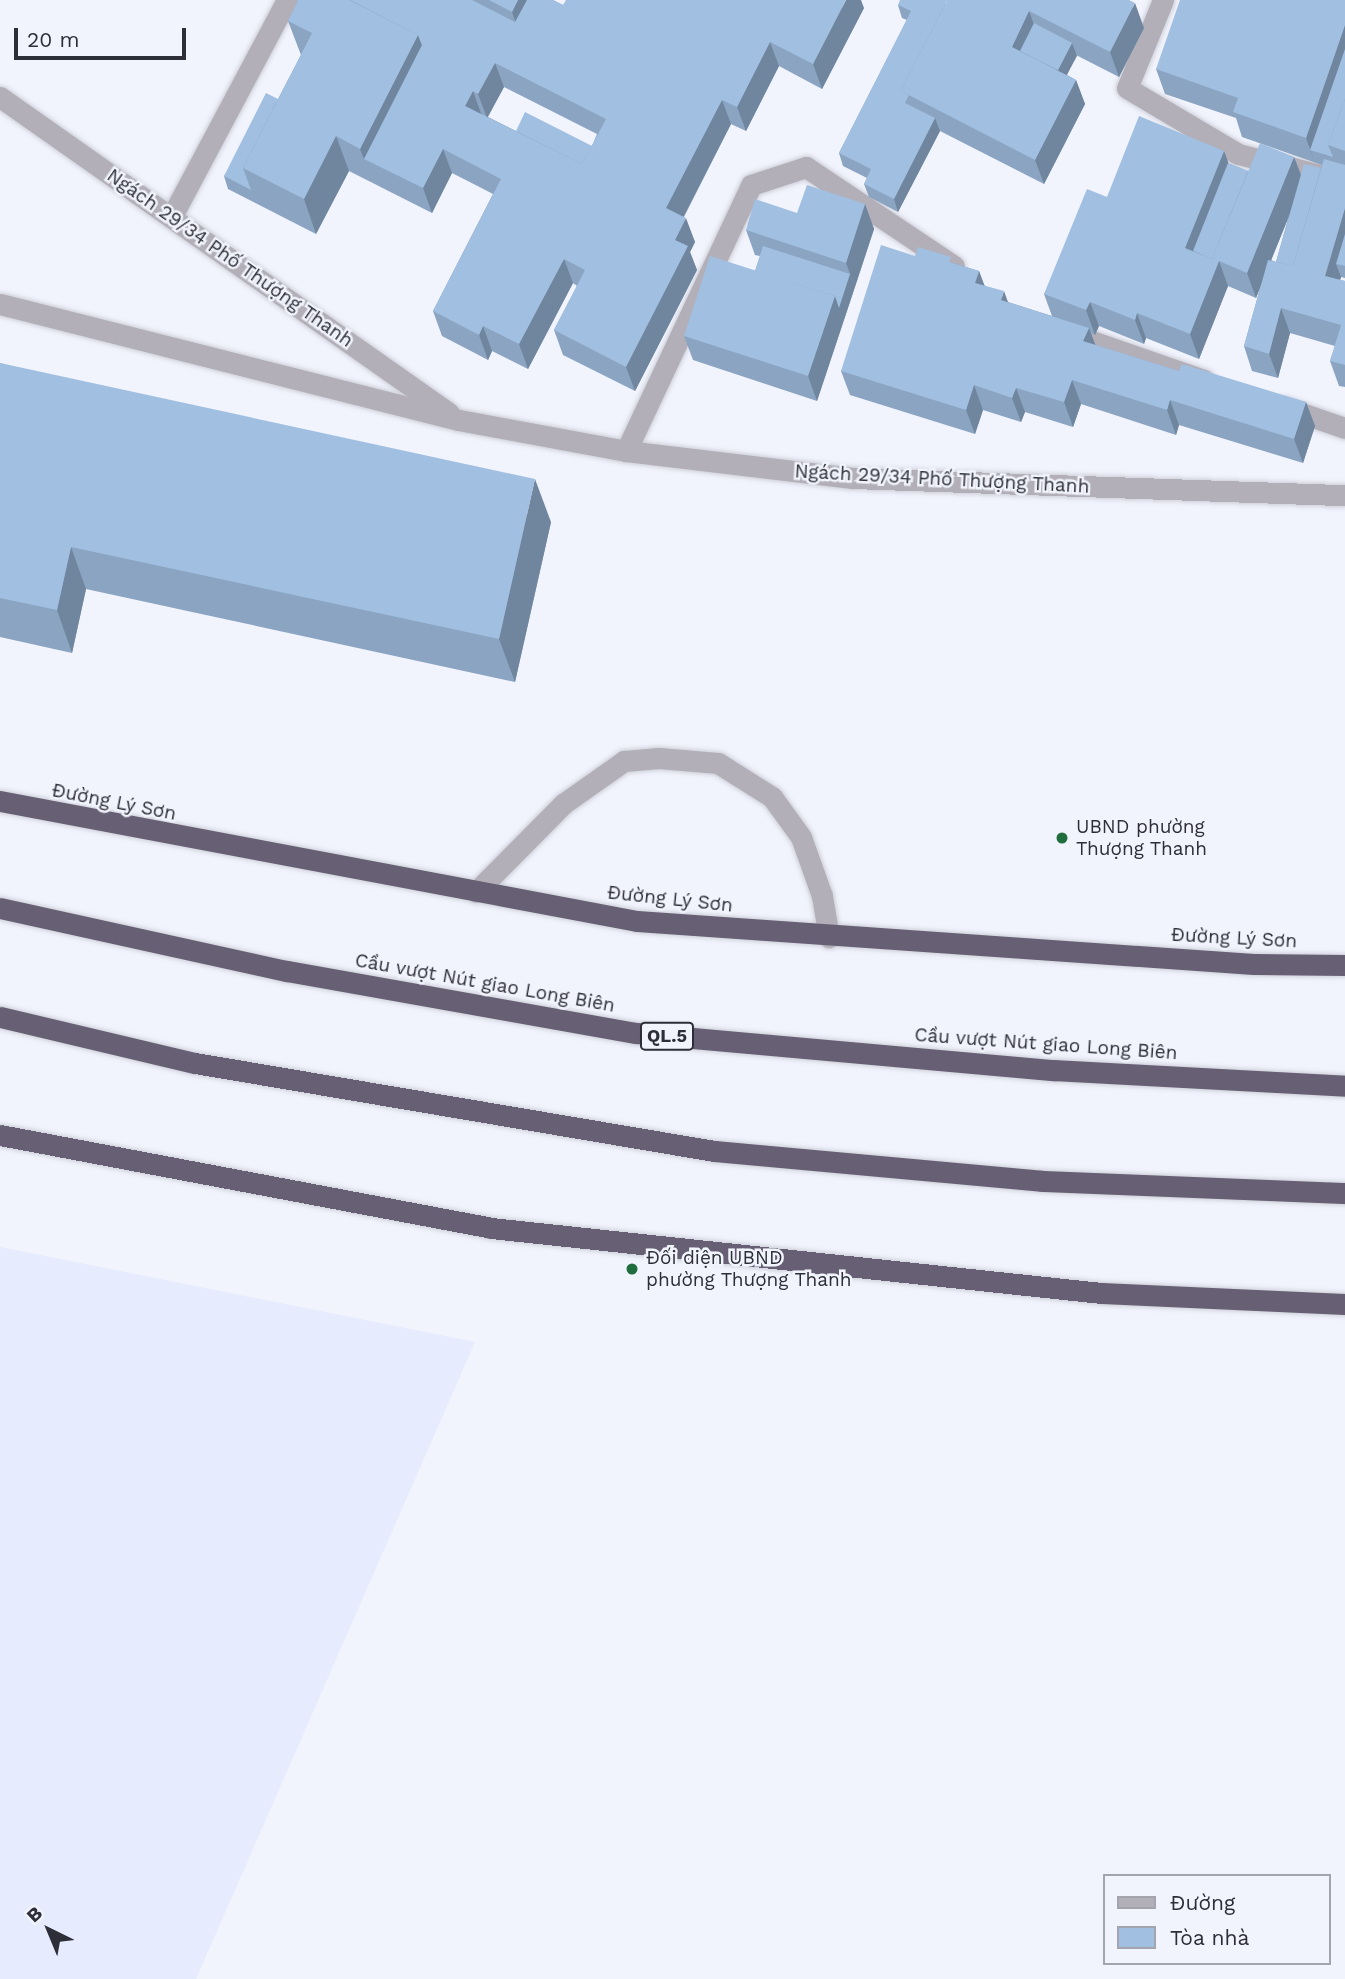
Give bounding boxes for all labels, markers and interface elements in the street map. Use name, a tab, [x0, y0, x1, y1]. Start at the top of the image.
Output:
scale bar	[18, 14, 189, 58]
text: 20 m	[27, 27, 79, 52]
street label: Ngách 29/34 Phố Thượng Thanh	[102, 164, 358, 352]
street label: Ngách 29/34 Phố Thượng Thanh	[794, 460, 1090, 498]
street label: Đường Lý Sơn	[50, 779, 178, 825]
place label: UBND phường Thượng Thanh	[1076, 816, 1207, 860]
marker: UBND phường Thượng Thanh	[1054, 830, 1070, 846]
street label: Đường Lý Sơn	[606, 881, 734, 917]
street label: Đường Lý Sơn	[1170, 923, 1298, 953]
street label: Cầu vượt Nút giao Long Biên	[353, 949, 617, 1017]
road number: QL.5	[639, 1021, 695, 1050]
street label: Cầu vượt Nút giao Long Biên	[914, 1023, 1178, 1065]
place label: Đối diện UBND phường Thượng Thanh	[646, 1247, 853, 1291]
marker: Đối diện UBND phường Thượng Thanh	[624, 1261, 640, 1277]
legend	[1104, 1874, 1331, 1965]
text: Đường	[1170, 1890, 1235, 1915]
north arrow	[14, 1895, 84, 1965]
text: B	[22, 1901, 47, 1927]
text: Tòa nhà	[1170, 1925, 1249, 1950]

